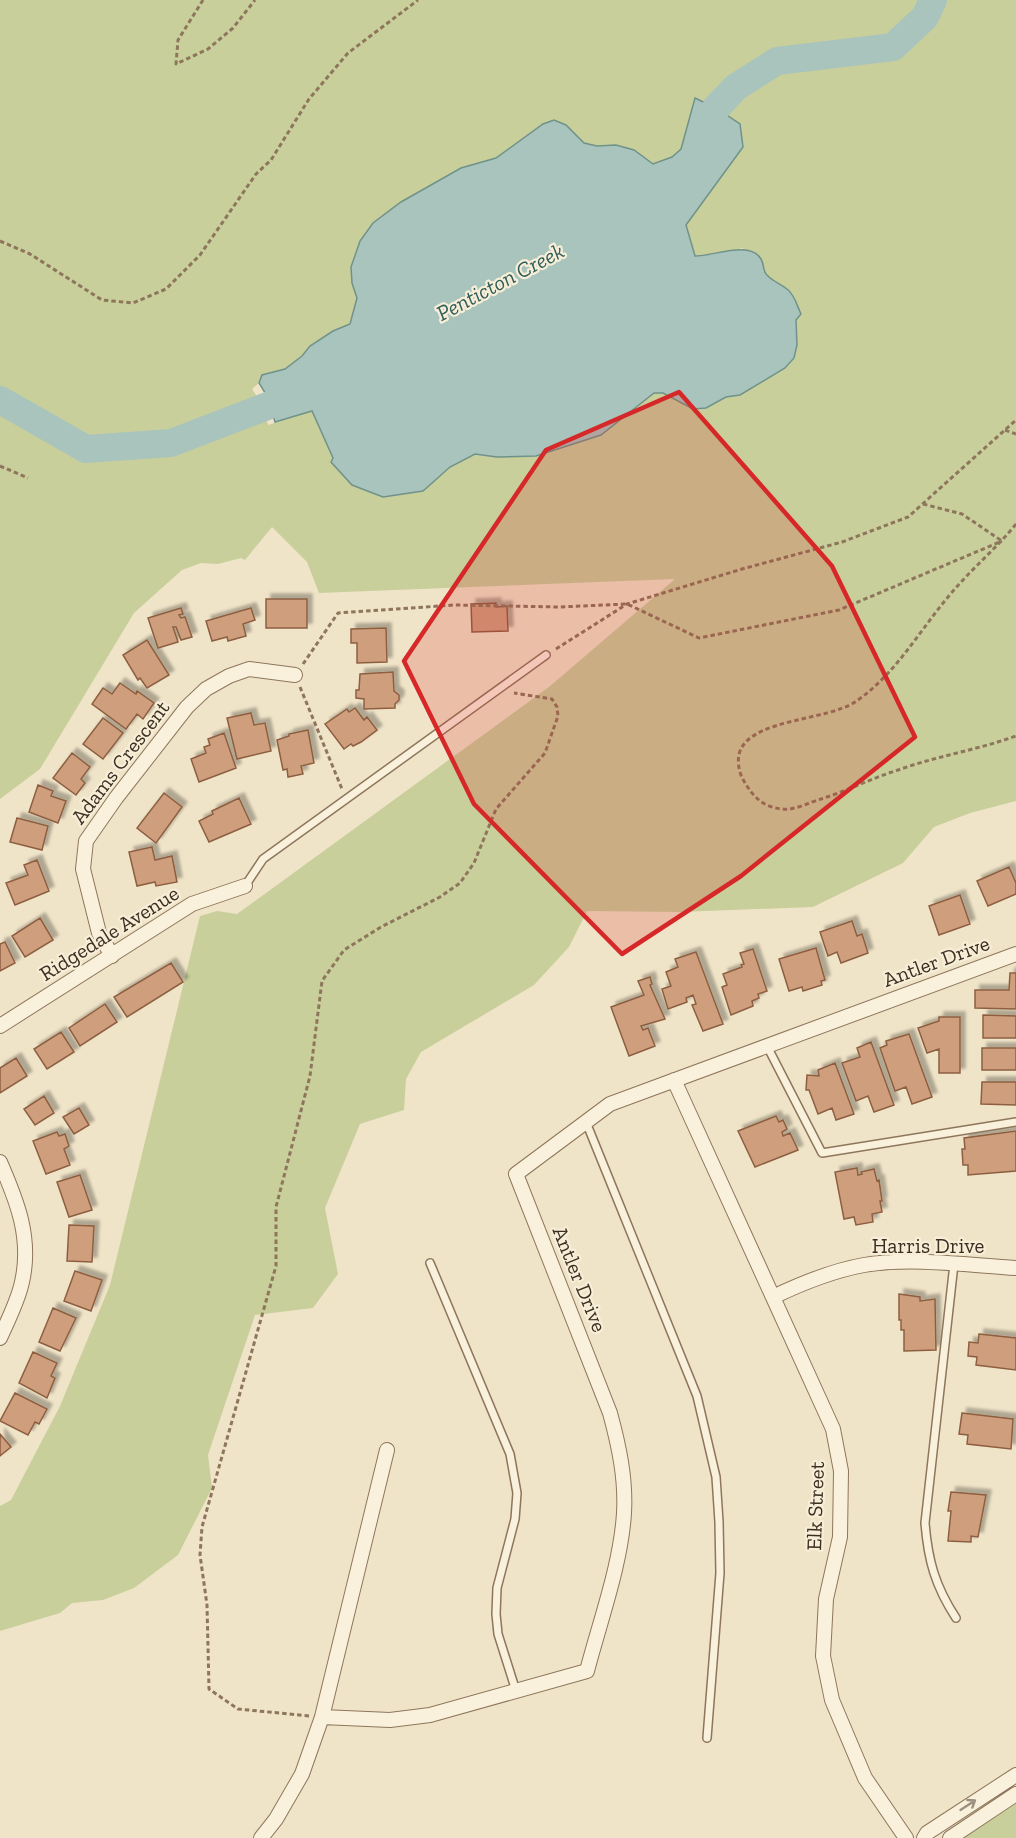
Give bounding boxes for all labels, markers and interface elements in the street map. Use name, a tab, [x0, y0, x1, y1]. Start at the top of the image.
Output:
water label: Penticton Creek	[432, 237, 569, 327]
street label: Adams Crescent	[65, 695, 175, 829]
street label: Ridgedale Avenue	[35, 880, 183, 986]
street label: Antler Drive	[879, 930, 993, 992]
street label: Antler Drive	[548, 1223, 613, 1336]
street label: Harris Drive	[872, 1233, 984, 1258]
street label: Elk Street	[801, 1461, 829, 1551]
one-way arrow	[960, 1798, 977, 1811]

